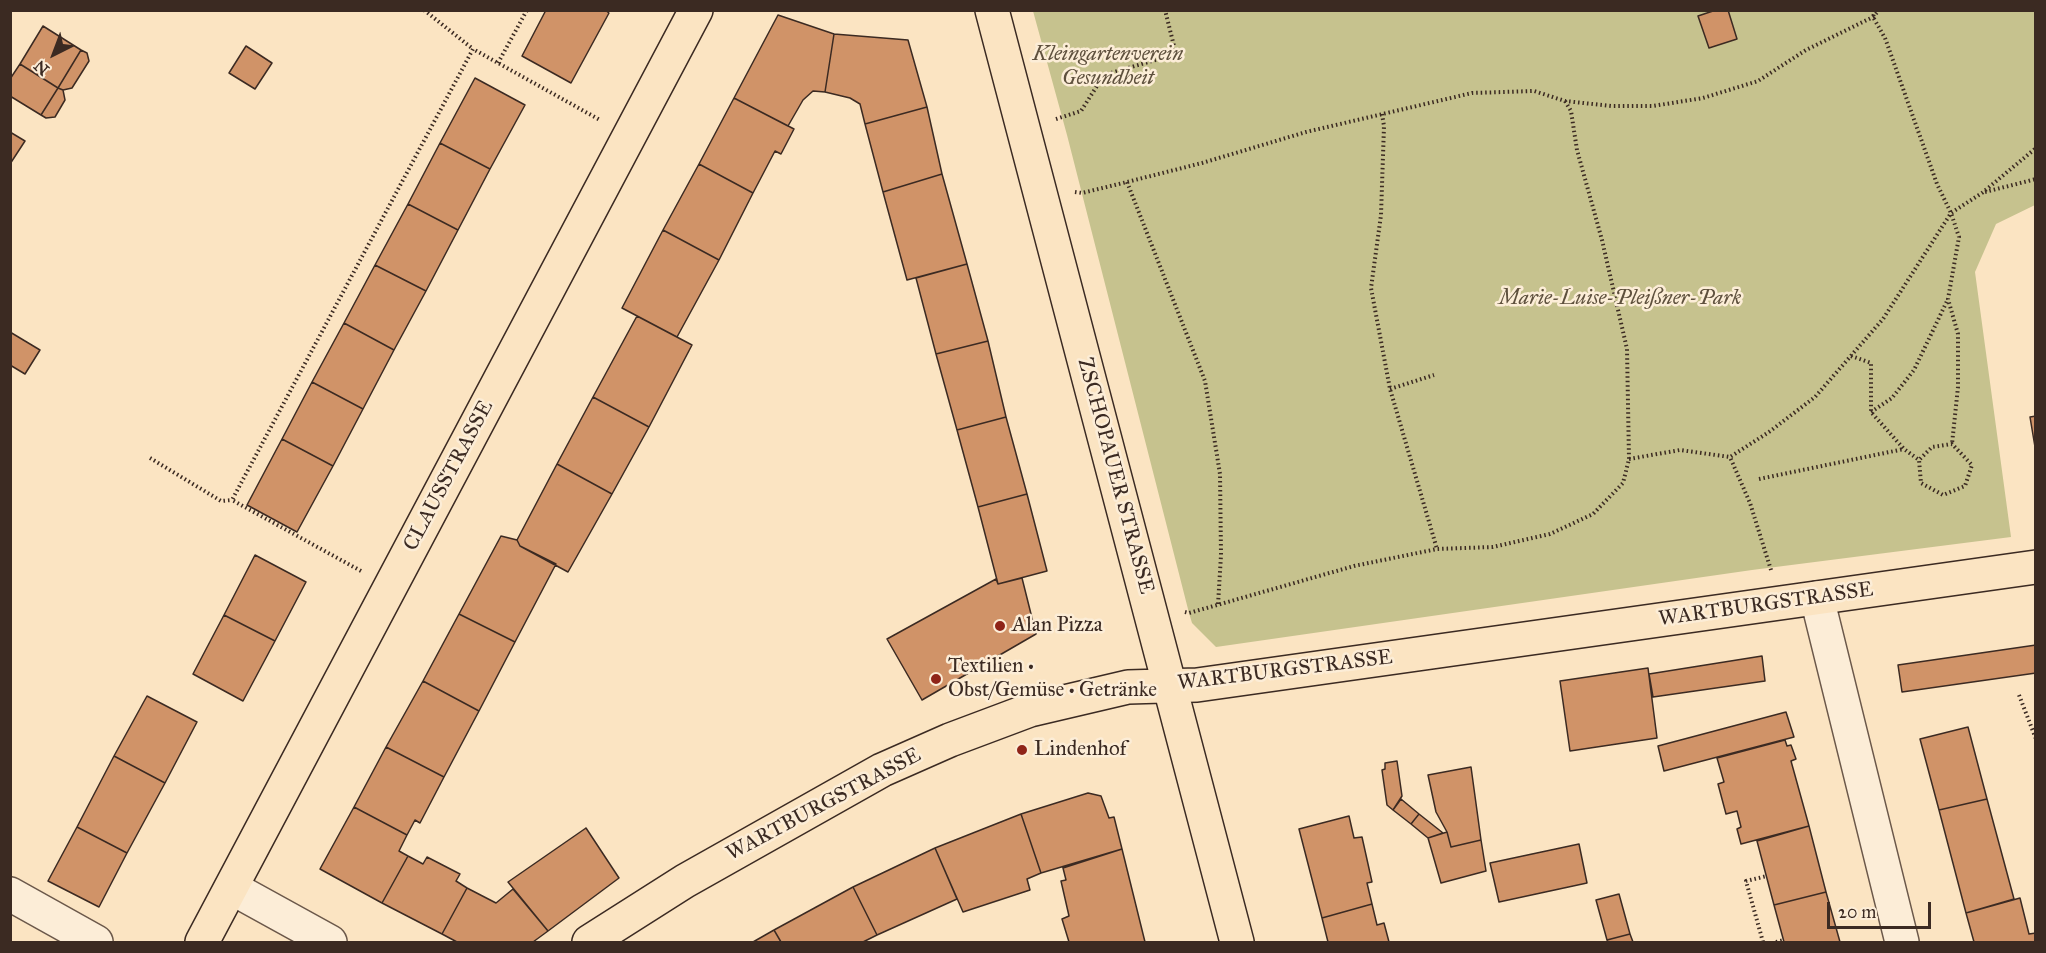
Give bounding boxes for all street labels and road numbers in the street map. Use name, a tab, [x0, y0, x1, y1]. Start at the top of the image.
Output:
street label: ZSCHOPAUER STRASSE	[1071, 355, 1159, 597]
street label: CLAUSSTRASSE	[399, 396, 499, 556]
street label: WARTBURGSTRASSE	[1657, 577, 1875, 633]
street label: WARTBURGSTRASSE	[1176, 645, 1394, 697]
street label: WARTBURGSTRASSE	[722, 743, 926, 867]

